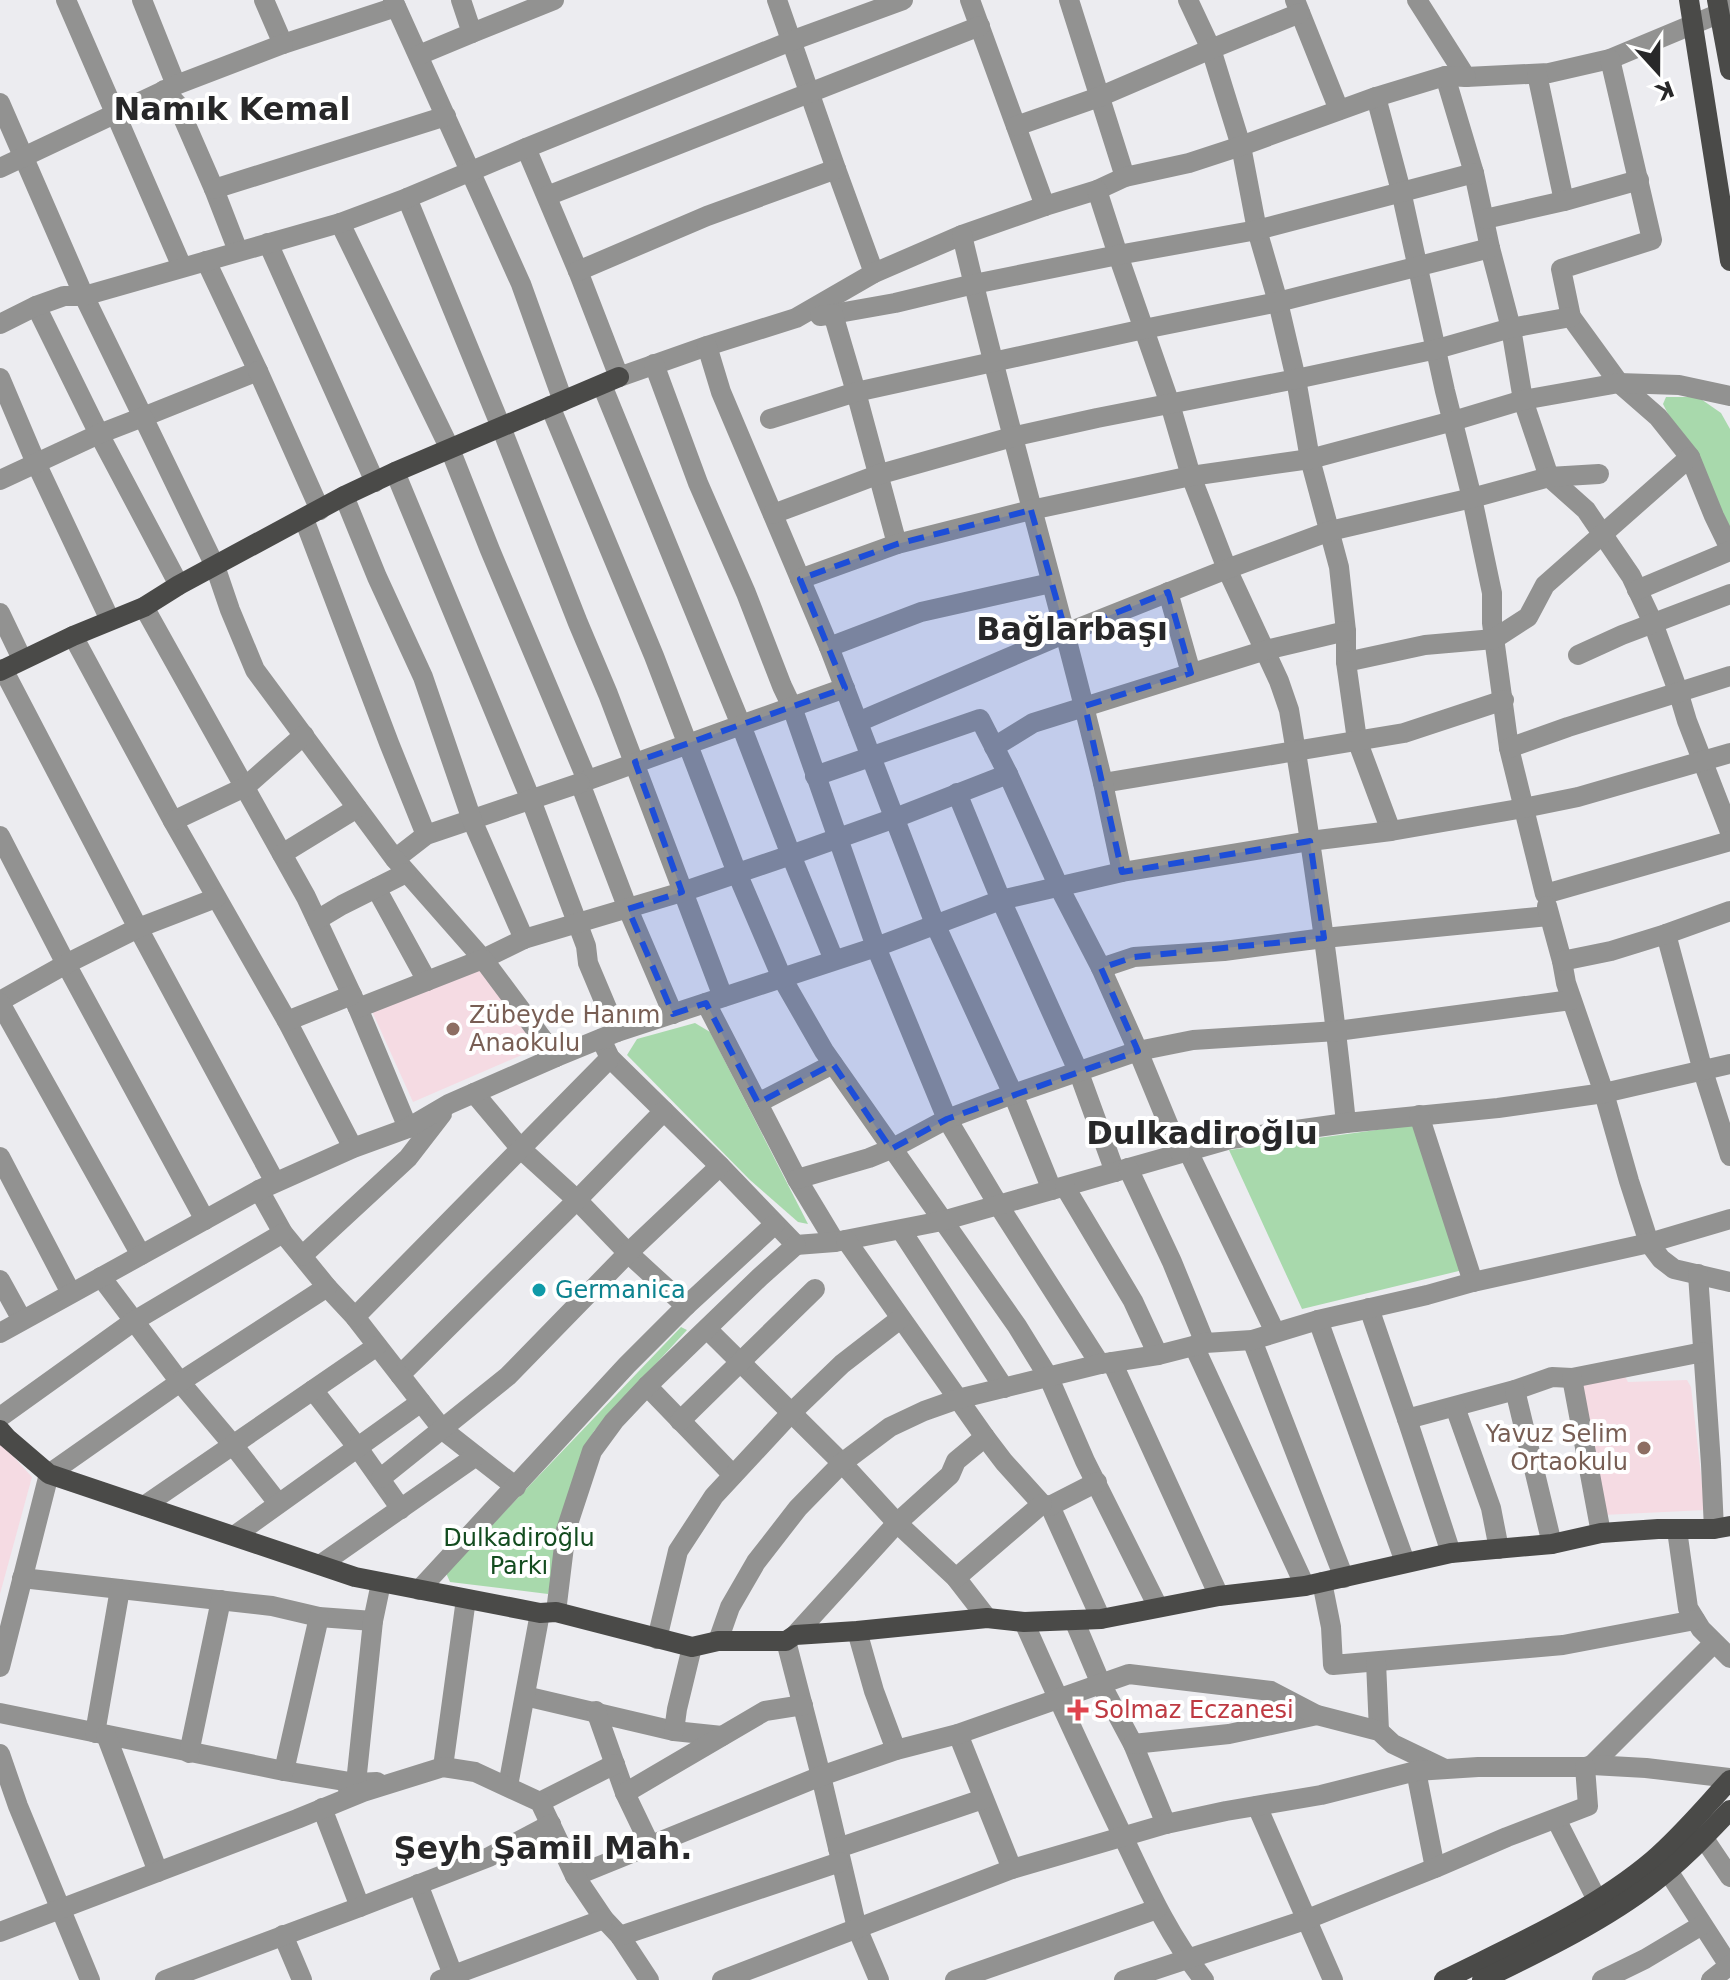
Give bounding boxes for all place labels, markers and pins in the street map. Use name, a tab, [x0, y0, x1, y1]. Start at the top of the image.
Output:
place label: Zübeyde Hanım Anaokulu	[469, 1001, 661, 1057]
marker: Zübeyde Hanım Anaokulu	[444, 1020, 462, 1038]
place label: Germanica	[555, 1276, 686, 1304]
marker: Germanica	[530, 1281, 548, 1299]
place label: Yavuz Selim Ortaokulu	[1485, 1420, 1628, 1476]
marker: Yavuz Selim Ortaokulu	[1635, 1439, 1653, 1457]
place label: Solmaz Eczanesi	[1094, 1696, 1294, 1724]
marker: Solmaz Eczanesi	[1069, 1701, 1087, 1719]

